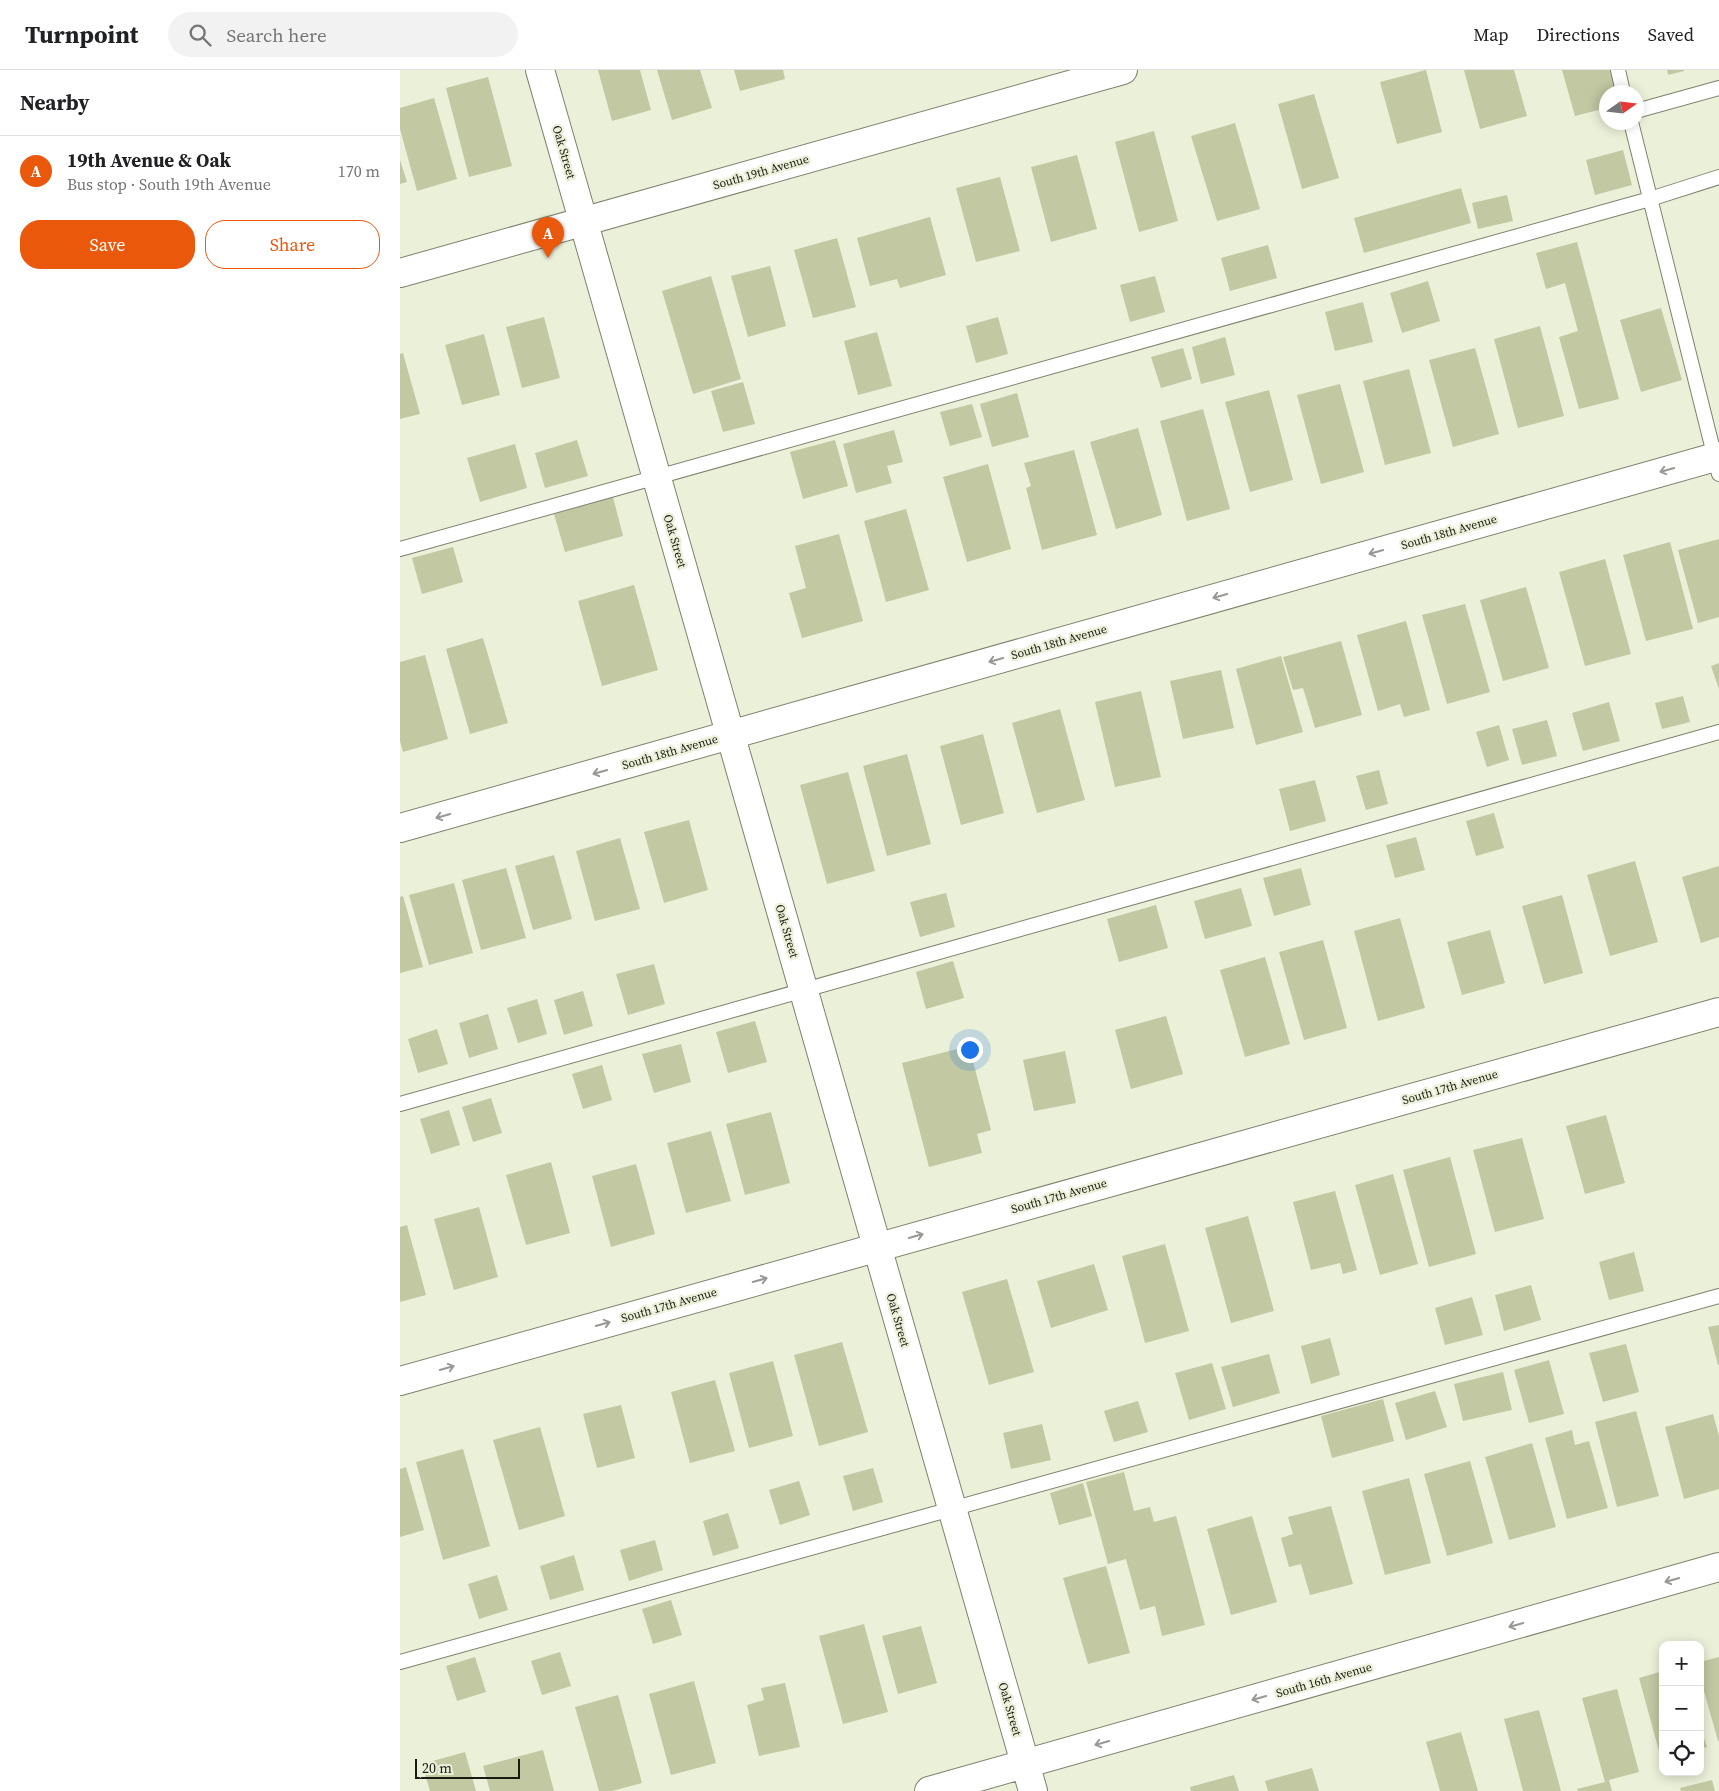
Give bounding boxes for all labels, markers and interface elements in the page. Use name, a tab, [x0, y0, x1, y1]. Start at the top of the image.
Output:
search box	[168, 12, 518, 57]
text: Turnpoint	[25, 18, 138, 51]
icon: search	[186, 21, 214, 49]
text: Search here	[226, 22, 327, 48]
text: Map	[1473, 22, 1509, 47]
text: Directions	[1537, 22, 1620, 47]
text: Saved	[1648, 22, 1694, 47]
north arrow	[1599, 85, 1644, 130]
text: Nearby	[20, 88, 90, 117]
street label: Oak Street	[549, 123, 579, 181]
text: 19th Avenue & Oak	[67, 147, 231, 173]
street label: South 19th Avenue	[711, 151, 811, 193]
text: A	[31, 160, 41, 182]
text: 170 m	[338, 160, 380, 182]
text: Bus stop · South 19th Avenue	[67, 173, 271, 195]
pin: A	[532, 217, 564, 258]
button: Save	[20, 220, 195, 269]
button: Share	[205, 220, 380, 269]
one-way arrow	[1660, 466, 1676, 475]
street label: South 18th Avenue	[1399, 511, 1499, 553]
street label: Oak Street	[660, 512, 690, 570]
one-way arrow	[1369, 548, 1385, 558]
one-way arrow	[1212, 592, 1228, 602]
street label: South 18th Avenue	[1009, 621, 1109, 663]
one-way arrow	[988, 655, 1004, 665]
street label: South 18th Avenue	[620, 731, 720, 773]
one-way arrow	[592, 767, 608, 777]
one-way arrow	[436, 812, 452, 821]
street label: Oak Street	[772, 902, 802, 960]
your location	[957, 1037, 983, 1063]
street label: South 17th Avenue	[1400, 1066, 1500, 1108]
street label: South 17th Avenue	[1009, 1175, 1109, 1217]
one-way arrow	[908, 1231, 924, 1241]
one-way arrow	[752, 1275, 768, 1284]
street label: South 17th Avenue	[619, 1284, 719, 1326]
street label: Oak Street	[883, 1291, 913, 1349]
one-way arrow	[595, 1318, 611, 1328]
one-way arrow	[439, 1362, 455, 1372]
one-way arrow	[1665, 1576, 1681, 1586]
one-way arrow	[1508, 1621, 1524, 1630]
map controls	[1659, 1641, 1704, 1776]
button: +	[1659, 1641, 1704, 1686]
street label: South 16th Avenue	[1274, 1659, 1374, 1701]
street label: Oak Street	[995, 1680, 1025, 1738]
button: −	[1659, 1686, 1704, 1731]
one-way arrow	[1251, 1694, 1267, 1704]
button: locate	[1659, 1731, 1704, 1776]
one-way arrow	[1095, 1738, 1111, 1748]
scale bar	[415, 1756, 520, 1779]
text: 20 m	[422, 1758, 452, 1778]

